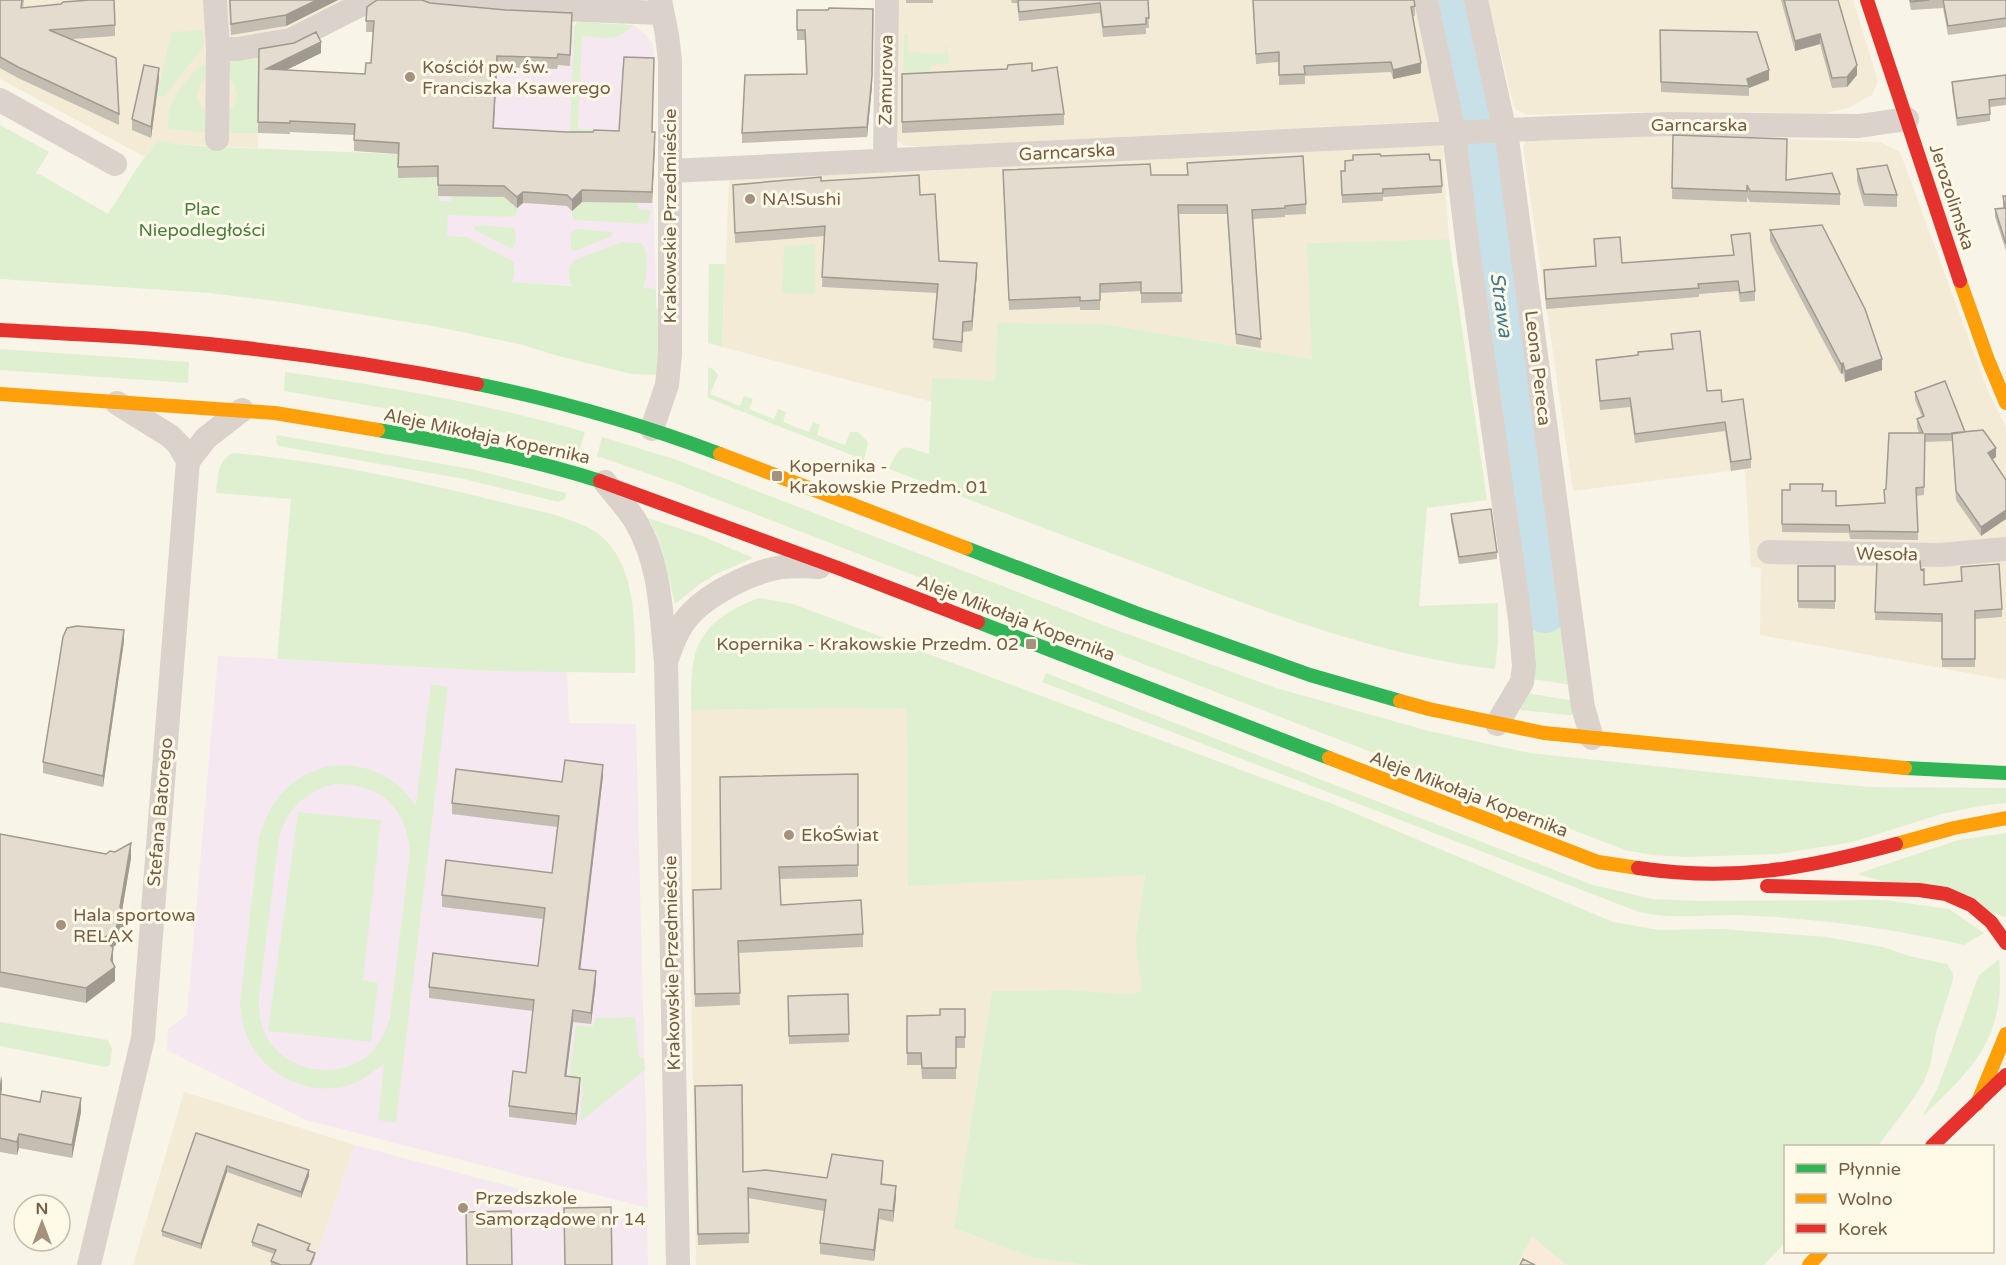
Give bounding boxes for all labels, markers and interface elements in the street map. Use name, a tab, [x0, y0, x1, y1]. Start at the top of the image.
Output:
street label: Zamurowa	[874, 34, 898, 126]
place label: Kościół pw. św. Franciszka Ksawerego	[422, 56, 611, 99]
marker: Kościół pw. św. Franciszka Ksawerego	[403, 70, 417, 84]
street label: Krakowskie Przedmieście	[659, 108, 681, 324]
street label: Garncarska	[1651, 114, 1747, 136]
street label: Garncarska	[1018, 138, 1116, 166]
street label: Jerozolimska	[1925, 141, 1979, 253]
place label: NA!Sushi	[762, 188, 841, 210]
marker: NA!Sushi	[743, 192, 757, 206]
park label: Plac Niepodległości	[139, 198, 265, 241]
water label: Strawa	[1485, 271, 1518, 340]
street label: Leona Pereca	[1520, 309, 1556, 427]
street label: Aleje Mikołaja Kopernika	[382, 403, 592, 469]
place label: Kopernika - Krakowskie Przedm. 01	[789, 455, 988, 498]
marker: Kopernika - Krakowskie Przedm. 01	[770, 469, 784, 483]
street label: Wesoła	[1856, 542, 1918, 566]
street label: Aleje Mikołaja Kopernika	[914, 570, 1118, 666]
place label: Kopernika - Krakowskie Przedm. 02	[716, 633, 1019, 655]
marker: Kopernika - Krakowskie Przedm. 02	[1024, 637, 1038, 651]
street label: Stefana Batorego	[143, 737, 177, 887]
street label: Aleje Mikołaja Kopernika	[1367, 746, 1571, 842]
place label: EkoŚwiat	[801, 824, 879, 846]
marker: EkoŚwiat	[782, 828, 796, 842]
street label: Krakowskie Przedmieście	[659, 855, 685, 1071]
place label: Hala sportowa RELAX	[73, 904, 196, 947]
marker: Hala sportowa RELAX	[54, 918, 68, 932]
legend	[1784, 1145, 1994, 1253]
text: Płynnie	[1838, 1158, 1901, 1180]
place label: Przedszkole Samorządowe nr 14	[475, 1187, 646, 1230]
text: Wolno	[1838, 1188, 1893, 1210]
north arrow	[12, 1193, 72, 1253]
text: N	[36, 1199, 48, 1219]
marker: Przedszkole Samorządowe nr 14	[456, 1201, 470, 1215]
text: Korek	[1838, 1218, 1888, 1240]

